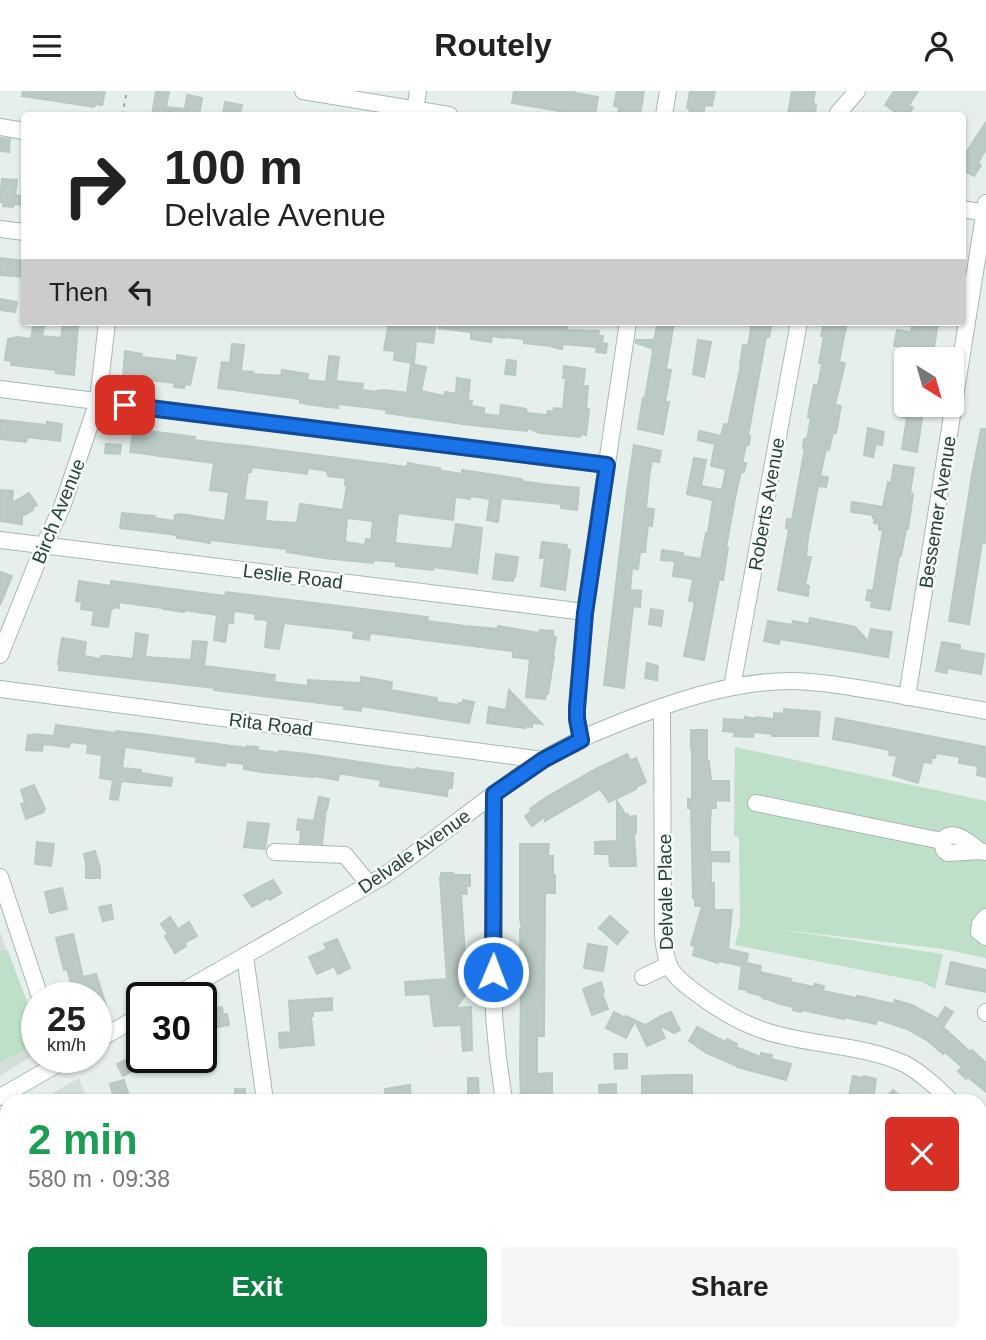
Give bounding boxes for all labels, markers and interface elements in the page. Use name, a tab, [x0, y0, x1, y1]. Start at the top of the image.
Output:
icon: menu	[28, 27, 66, 65]
text: Routely	[434, 27, 552, 63]
icon: person	[920, 27, 958, 65]
icon: right	[49, 140, 140, 231]
text: 100 m	[164, 140, 303, 194]
text: Delvale Avenue	[164, 197, 386, 233]
icon: left	[122, 273, 160, 311]
text: Then	[49, 277, 108, 307]
north arrow	[894, 347, 964, 417]
map controls	[894, 347, 964, 417]
pin	[95, 375, 155, 435]
icon: arrive	[106, 386, 144, 424]
street label: Bessemer Avenue	[915, 434, 960, 590]
street label: Roberts Avenue	[744, 436, 789, 572]
street label: Birch Avenue	[28, 456, 89, 567]
street label: Leslie Road	[242, 560, 344, 593]
street label: Rita Road	[228, 709, 314, 740]
street label: Delvale Avenue	[354, 805, 474, 898]
street label: Delvale Place	[654, 834, 677, 950]
position arrow	[456, 935, 530, 1009]
speed limit sign: 30	[126, 982, 217, 1073]
text: 25	[47, 999, 86, 1038]
text: km/h	[47, 1035, 86, 1055]
text: 2 min	[28, 1116, 138, 1163]
button: close	[885, 1117, 959, 1191]
text: 580 m · 09:38	[28, 1166, 170, 1192]
button: Exit	[28, 1247, 487, 1327]
button: Share	[501, 1247, 959, 1327]

